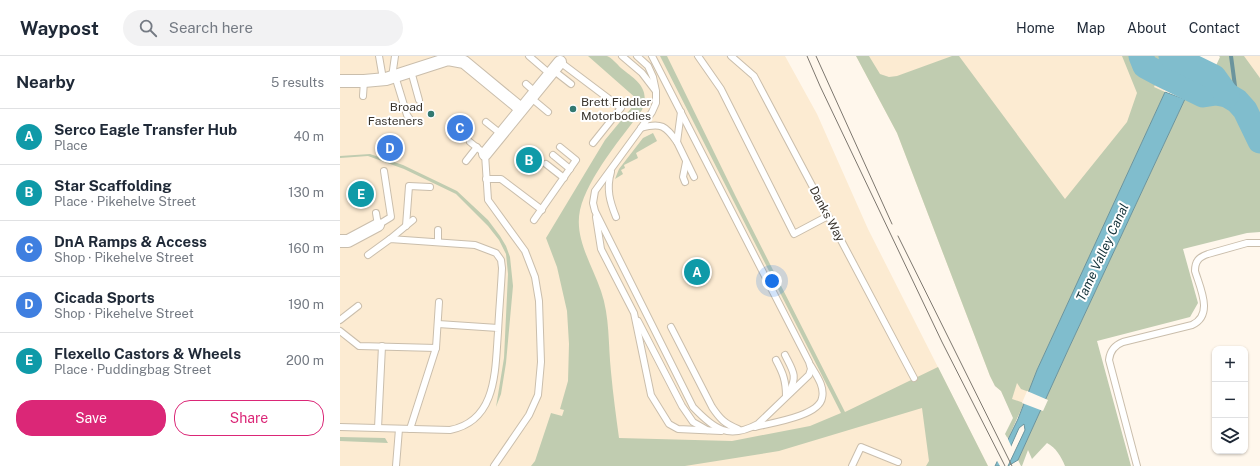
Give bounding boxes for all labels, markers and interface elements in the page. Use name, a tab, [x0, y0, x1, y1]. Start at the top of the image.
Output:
search box	[123, 10, 403, 46]
text: Waypost	[20, 17, 99, 39]
icon: search	[137, 17, 159, 39]
text: Search here	[169, 19, 253, 36]
text: Home	[1016, 20, 1055, 36]
text: Map	[1077, 20, 1105, 36]
text: About	[1127, 20, 1167, 36]
text: Contact	[1189, 20, 1240, 36]
text: Nearby	[16, 72, 75, 92]
text: 5 results	[271, 75, 324, 90]
place label: Brett Fiddler Motorbodies	[581, 95, 651, 123]
place label: Broad Fasteners	[368, 100, 423, 128]
marker: Brett Fiddler Motorbodies	[568, 104, 578, 114]
marker: Broad Fasteners	[426, 109, 436, 119]
pin: C	[447, 113, 473, 143]
text: Serco Eagle Transfer Hub	[54, 121, 237, 138]
text: A	[24, 129, 34, 144]
text: 40 m	[293, 129, 324, 144]
pin: D	[377, 133, 403, 163]
text: Place	[54, 138, 88, 153]
pin: B	[516, 145, 542, 175]
text: Star Scaffolding	[54, 177, 172, 194]
pin: E	[348, 179, 374, 209]
street label: Danks Way	[807, 184, 848, 245]
text: B	[25, 185, 33, 200]
text: 130 m	[288, 185, 324, 200]
text: Place · Pikehelve Street	[54, 194, 196, 209]
water label: Tame Valley Canal	[1073, 201, 1132, 304]
text: DnA Ramps & Access	[54, 233, 207, 250]
text: C	[24, 241, 34, 256]
text: 160 m	[288, 241, 324, 256]
text: Shop · Pikehelve Street	[54, 250, 194, 265]
pin: A	[684, 257, 710, 287]
your location	[762, 271, 782, 291]
text: Cicada Sports	[54, 289, 155, 306]
text: D	[24, 297, 34, 312]
text: 190 m	[288, 297, 324, 312]
text: Shop · Pikehelve Street	[54, 306, 194, 321]
text: Flexello Castors & Wheels	[54, 345, 241, 362]
map controls	[1212, 346, 1248, 454]
button: +	[1212, 346, 1248, 382]
text: E	[25, 353, 33, 368]
text: 200 m	[286, 353, 324, 368]
text: Place · Puddingbag Street	[54, 362, 211, 377]
button: −	[1212, 382, 1248, 418]
button: Save	[16, 400, 166, 436]
button: Share	[174, 400, 324, 436]
button: layers	[1212, 418, 1248, 454]

